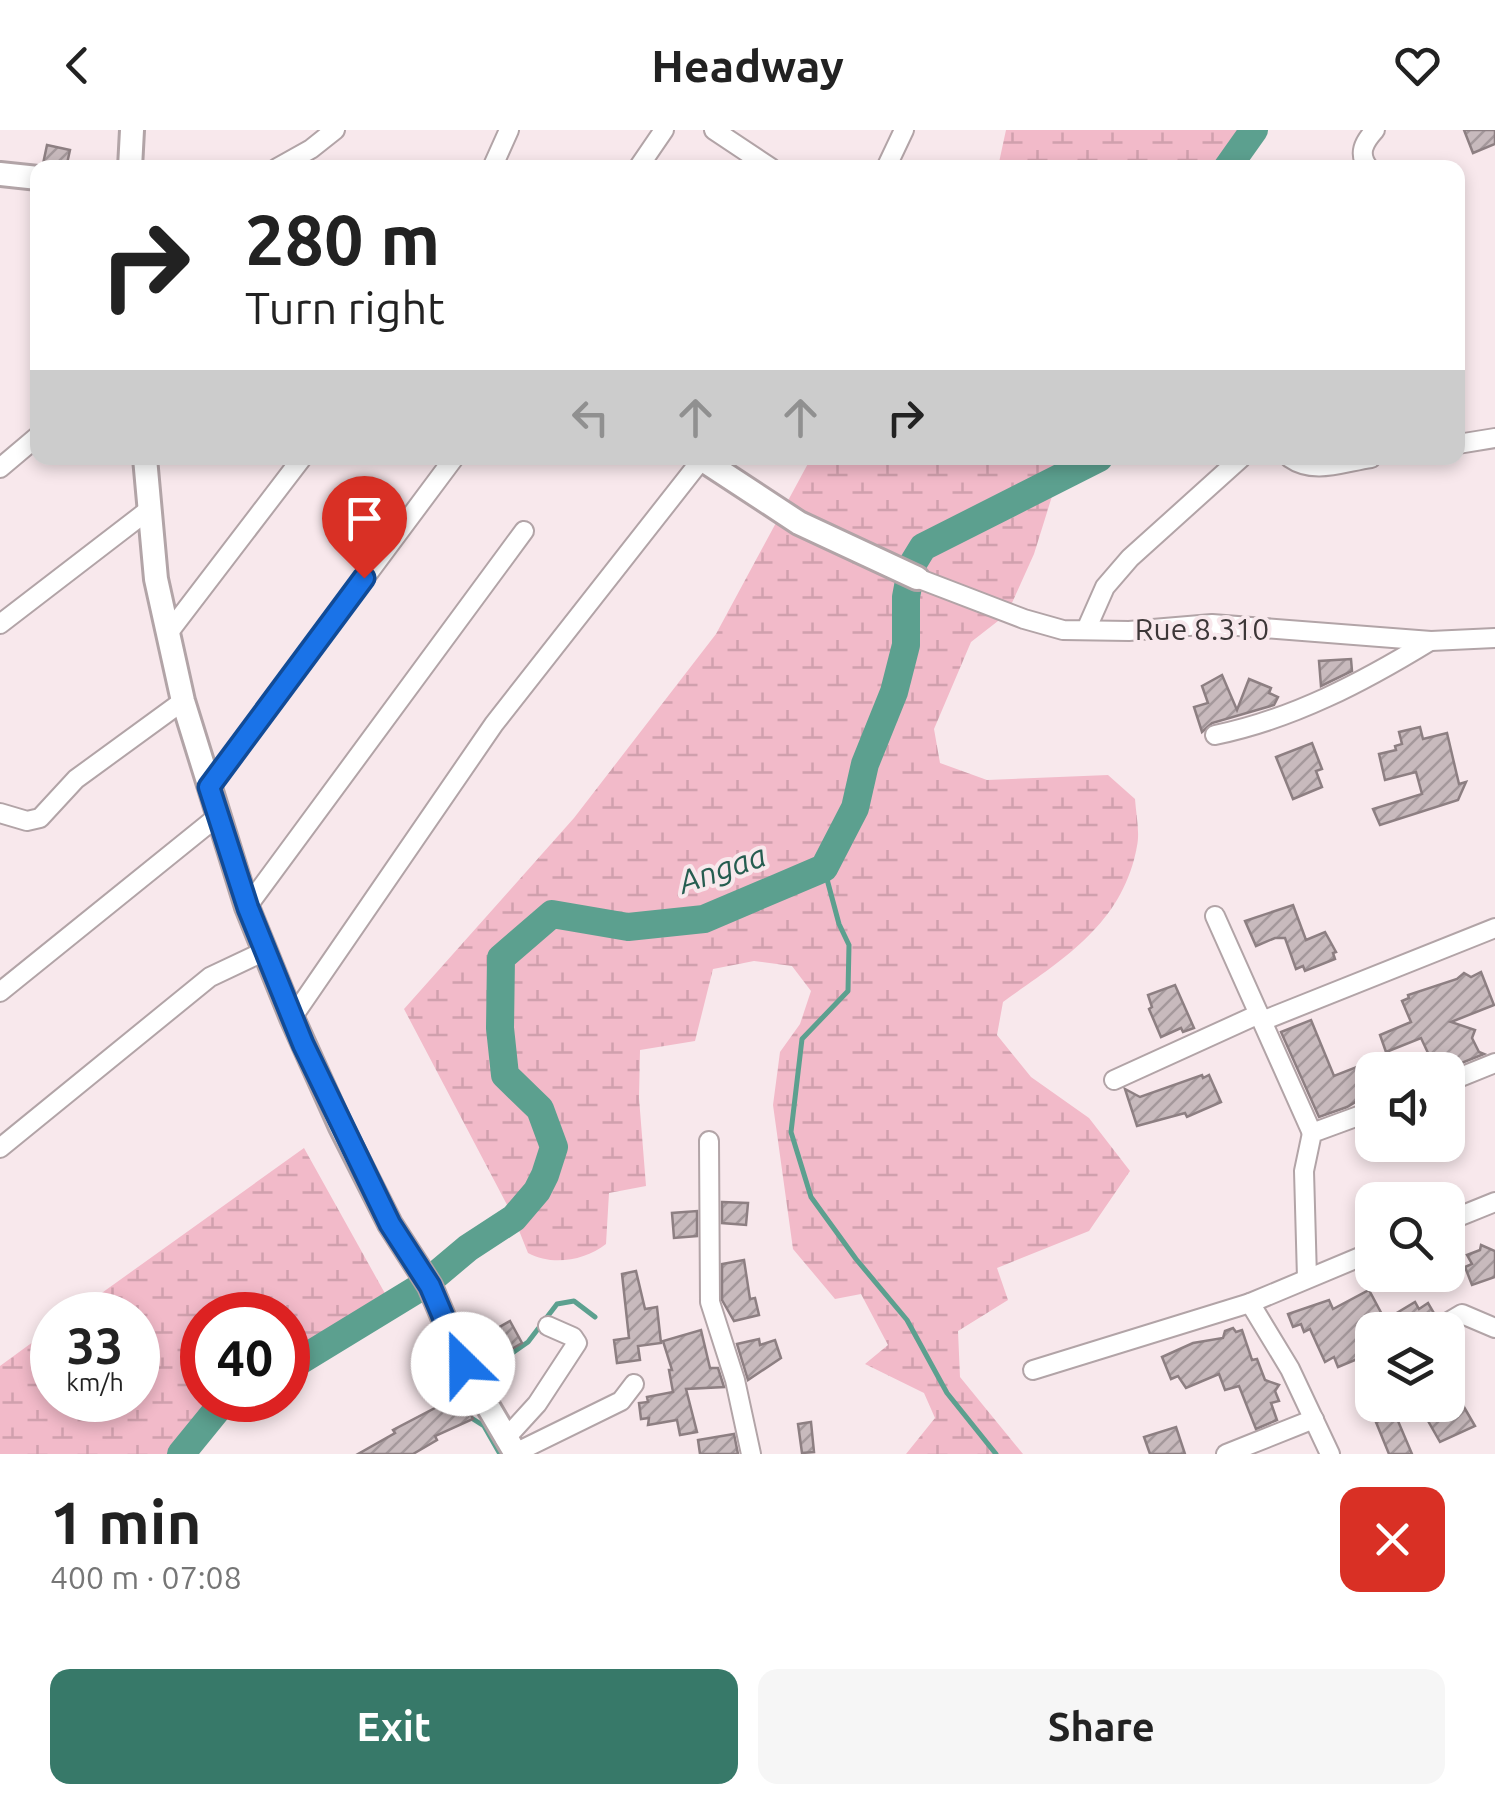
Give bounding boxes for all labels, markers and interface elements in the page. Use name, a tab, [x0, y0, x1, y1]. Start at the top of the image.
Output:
icon: back	[50, 38, 105, 93]
icon: heart	[1390, 38, 1445, 93]
text: Headway	[651, 40, 844, 91]
icon: right	[80, 200, 210, 330]
text: 280 m	[245, 200, 440, 278]
text: Turn right	[245, 282, 445, 333]
icon: left	[563, 390, 618, 445]
icon: ahead	[668, 390, 723, 445]
icon: ahead	[773, 390, 828, 445]
icon: right	[878, 390, 933, 445]
pin	[322, 476, 407, 579]
icon: arrive	[337, 491, 392, 546]
street label: Rue 8.310	[1135, 612, 1269, 646]
water label: Angaa	[671, 836, 770, 900]
map controls	[1355, 1052, 1465, 1422]
button: sound	[1355, 1052, 1465, 1162]
button: search	[1355, 1182, 1465, 1292]
speed limit sign: 40	[180, 1292, 310, 1422]
position arrow	[411, 1312, 515, 1416]
button: layers	[1355, 1312, 1465, 1422]
text: 33	[67, 1317, 123, 1373]
text: km/h	[66, 1368, 124, 1396]
button: close	[1340, 1487, 1445, 1592]
text: 1 min	[50, 1488, 202, 1555]
text: 400 m · 07:08	[50, 1559, 242, 1595]
button: Exit	[50, 1669, 738, 1784]
button: Share	[758, 1669, 1445, 1784]

